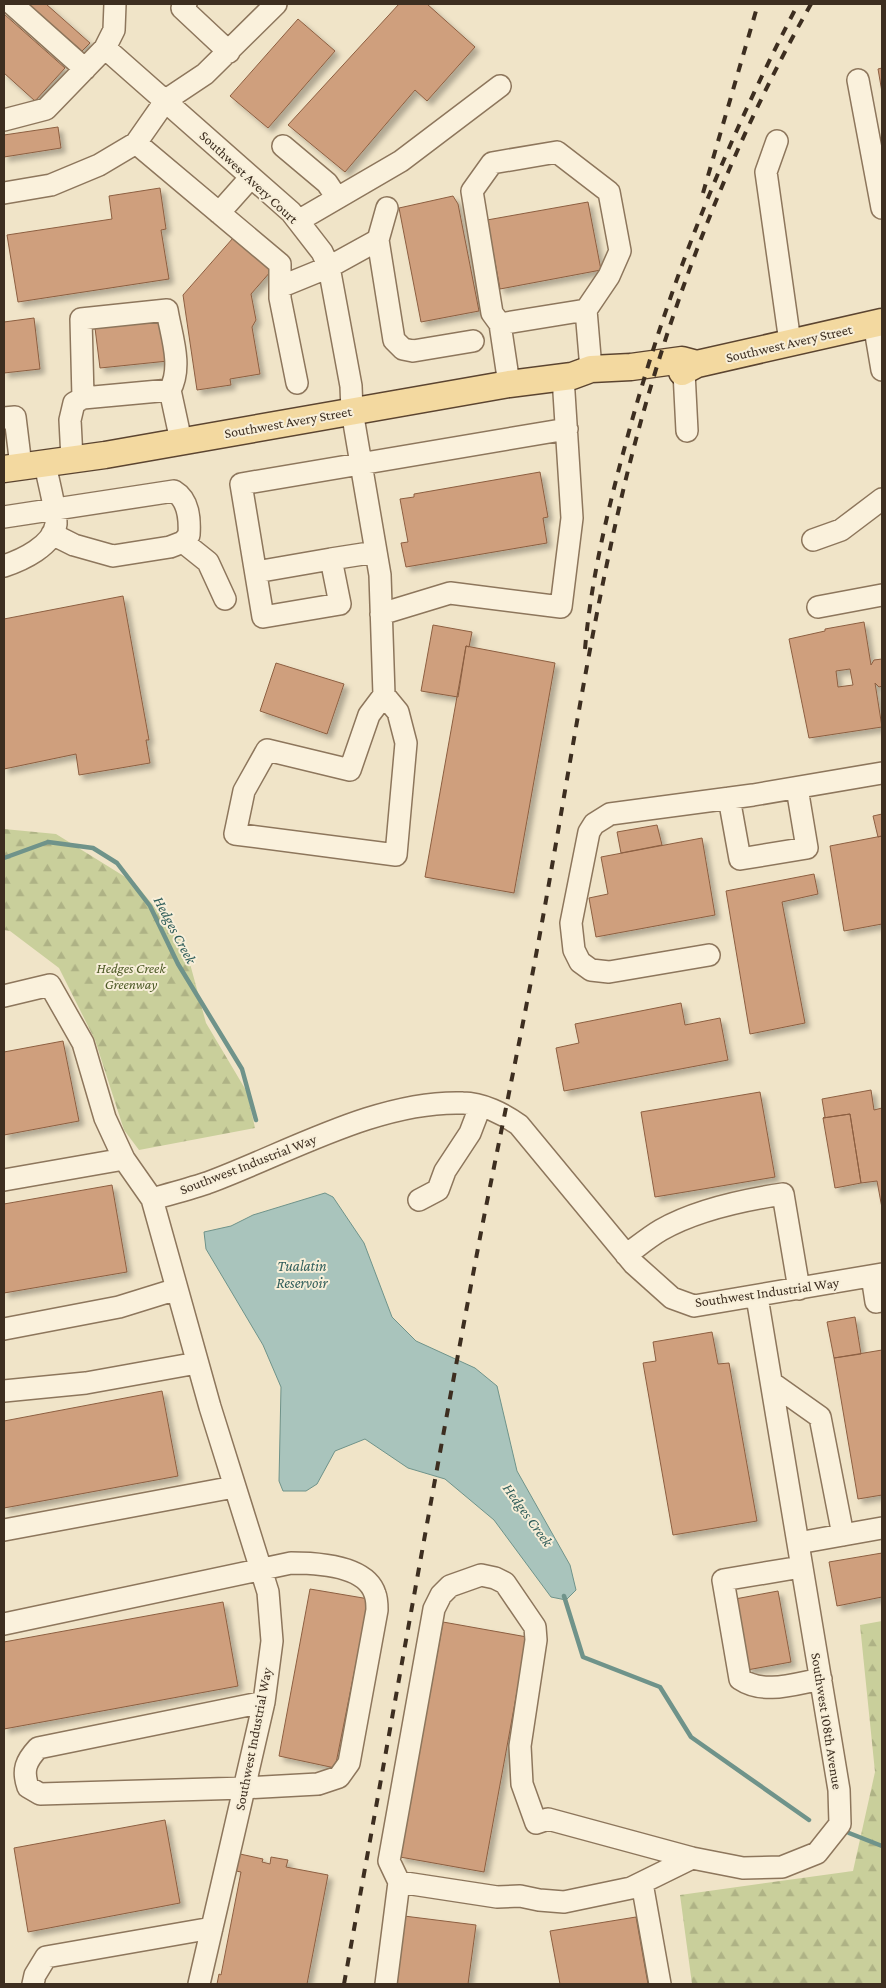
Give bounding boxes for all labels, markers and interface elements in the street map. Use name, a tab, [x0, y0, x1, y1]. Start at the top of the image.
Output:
street label: Southwest Avery Court	[197, 127, 302, 227]
street label: Southwest Avery Street	[724, 321, 854, 365]
street label: Southwest Avery Street	[223, 403, 353, 441]
water label: Hedges Creek	[150, 894, 200, 968]
park label: Hedges Creek Greenway	[96, 960, 166, 992]
street label: Southwest Industrial Way	[177, 1130, 319, 1198]
water label: Tualatin Reservoir	[276, 1258, 329, 1291]
street label: Southwest Industrial Way	[694, 1274, 841, 1310]
water label: Hedges Creek	[499, 1480, 557, 1551]
street label: Southwest 108th Avenue	[808, 1652, 846, 1790]
street label: Southwest Industrial Way	[231, 1666, 275, 1812]

